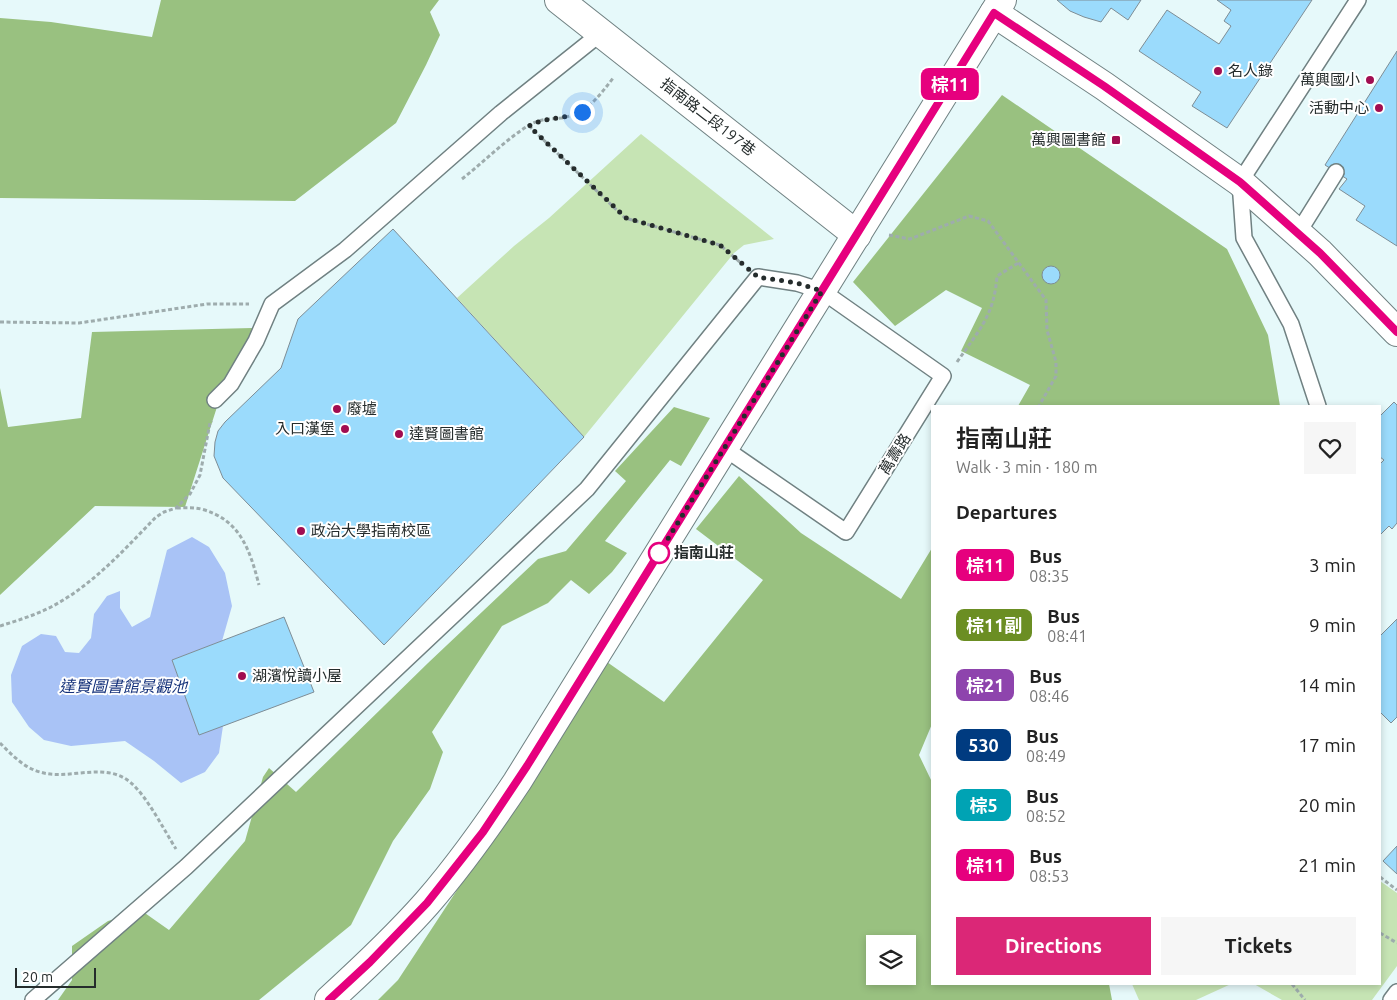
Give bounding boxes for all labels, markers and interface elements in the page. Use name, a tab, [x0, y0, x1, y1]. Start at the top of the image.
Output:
place label: 名人錄	[1228, 62, 1273, 79]
marker: 名人錄	[1212, 65, 1224, 77]
line badge: 棕11	[921, 68, 979, 100]
place label: 萬興國小	[1300, 71, 1360, 88]
street label: 指南路二段197巷	[658, 74, 759, 159]
text: 棕11	[931, 74, 969, 94]
marker: 萬興國小	[1364, 74, 1376, 86]
place label: 活動中心	[1309, 99, 1369, 116]
your location	[570, 100, 595, 125]
marker: 活動中心	[1373, 102, 1385, 114]
place label: 萬興圖書館	[1031, 131, 1106, 148]
marker: 萬興圖書館	[1110, 134, 1122, 146]
place label: 廢墟	[347, 400, 377, 417]
marker: 廢墟	[331, 403, 343, 415]
place label: 入口漢堡	[275, 420, 335, 437]
button: heart	[1304, 422, 1356, 474]
marker: 入口漢堡	[339, 423, 351, 435]
place label: 達賢圖書館	[409, 425, 484, 442]
text: 指南山莊	[956, 425, 1052, 452]
marker: 達賢圖書館	[393, 428, 405, 440]
street label: 萬壽路	[875, 430, 914, 477]
text: Walk · 3 min · 180 m	[956, 458, 1098, 476]
text: Departures	[956, 501, 1057, 523]
place label: 政治大學指南校區	[311, 522, 431, 539]
marker: 政治大學指南校區	[295, 525, 307, 537]
marker: 指南山莊	[648, 542, 670, 564]
place label: 指南山莊	[674, 544, 734, 561]
text: Bus	[1029, 545, 1062, 567]
text: 3 min	[1309, 554, 1356, 576]
text: 棕11	[966, 555, 1004, 575]
text: 08:35	[1029, 567, 1069, 585]
text: Bus	[1047, 605, 1080, 627]
text: 9 min	[1309, 614, 1356, 636]
text: 棕11副	[966, 615, 1022, 635]
text: 08:41	[1047, 627, 1087, 645]
text: Bus	[1029, 665, 1062, 687]
place label: 湖濱悅讀小屋	[252, 667, 342, 684]
marker: 湖濱悅讀小屋	[236, 670, 248, 682]
text: 14 min	[1298, 674, 1356, 696]
text: 棕21	[966, 675, 1004, 695]
water label: 達賢圖書館景觀池	[59, 677, 189, 695]
text: 08:46	[1029, 687, 1069, 705]
text: Bus	[1026, 725, 1059, 747]
text: 17 min	[1298, 734, 1356, 756]
text: 530	[968, 735, 999, 755]
text: 08:49	[1026, 747, 1066, 765]
text: Bus	[1026, 785, 1059, 807]
text: 20 min	[1298, 794, 1356, 816]
text: 棕5	[969, 795, 998, 815]
text: 08:52	[1026, 807, 1066, 825]
text: Bus	[1029, 845, 1062, 867]
text: 21 min	[1298, 854, 1356, 876]
text: 棕11	[966, 855, 1004, 875]
text: 08:53	[1029, 867, 1069, 885]
button: Directions	[956, 917, 1151, 975]
button: Tickets	[1161, 917, 1356, 975]
map controls	[866, 935, 916, 985]
button: layers	[866, 935, 916, 985]
scale bar	[15, 965, 96, 988]
text: 20 m	[22, 969, 53, 985]

